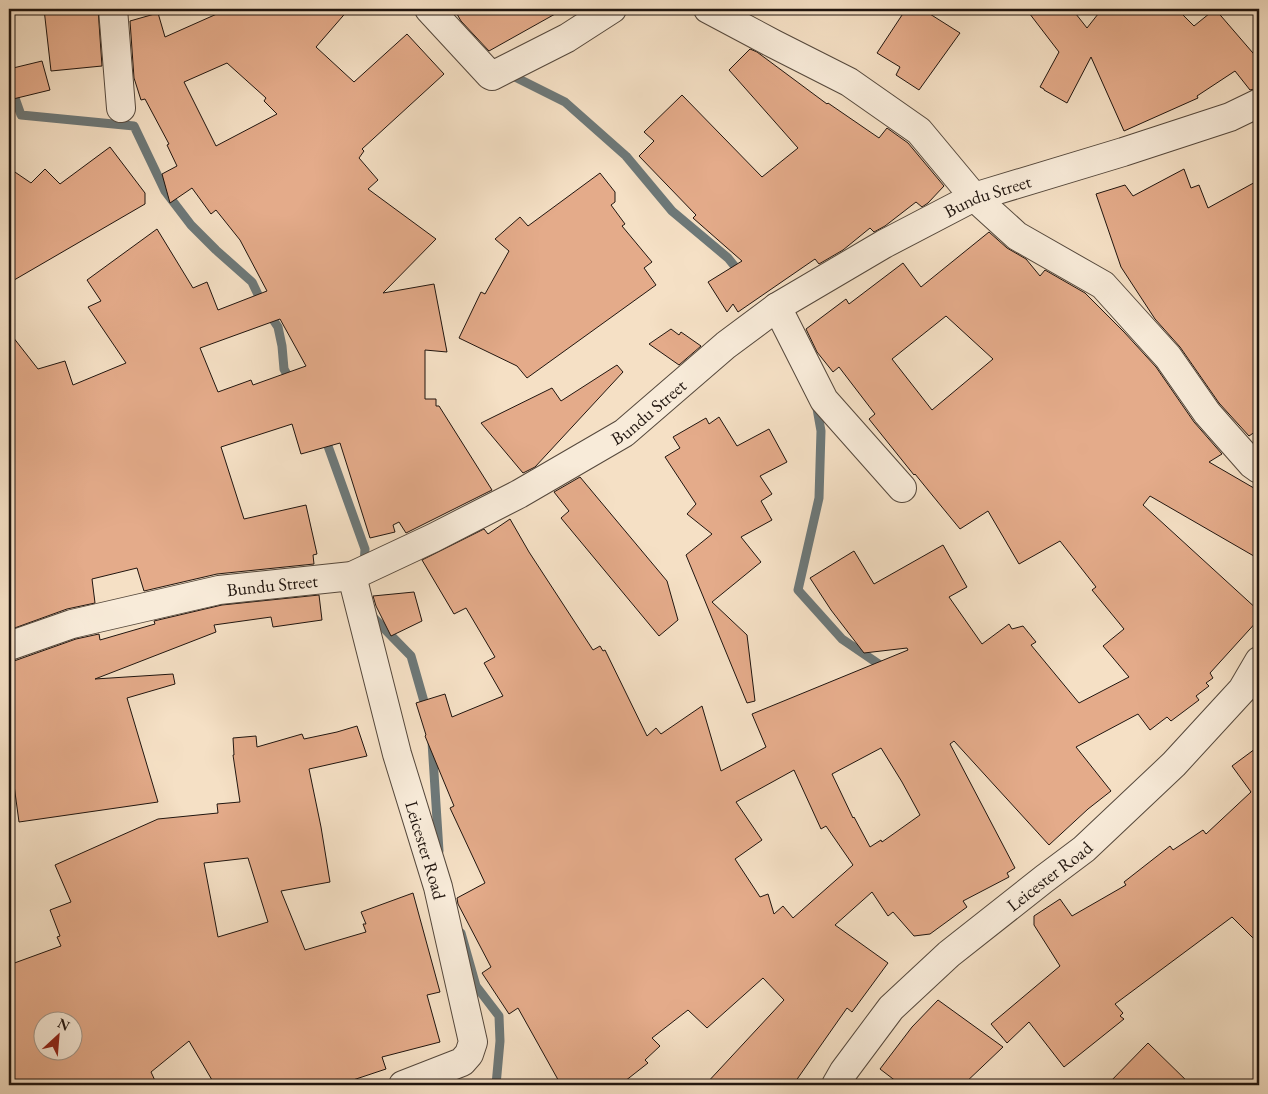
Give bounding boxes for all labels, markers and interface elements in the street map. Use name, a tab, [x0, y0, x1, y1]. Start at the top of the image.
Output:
street label: Bundu Street	[940, 169, 1034, 222]
street label: Bundu Street	[607, 373, 691, 450]
street label: Bundu Street	[225, 568, 319, 601]
street label: Leicester Road	[401, 798, 452, 902]
street label: Leicester Road	[1002, 835, 1098, 916]
north arrow	[32, 1012, 82, 1062]
text: N	[55, 1014, 73, 1035]

